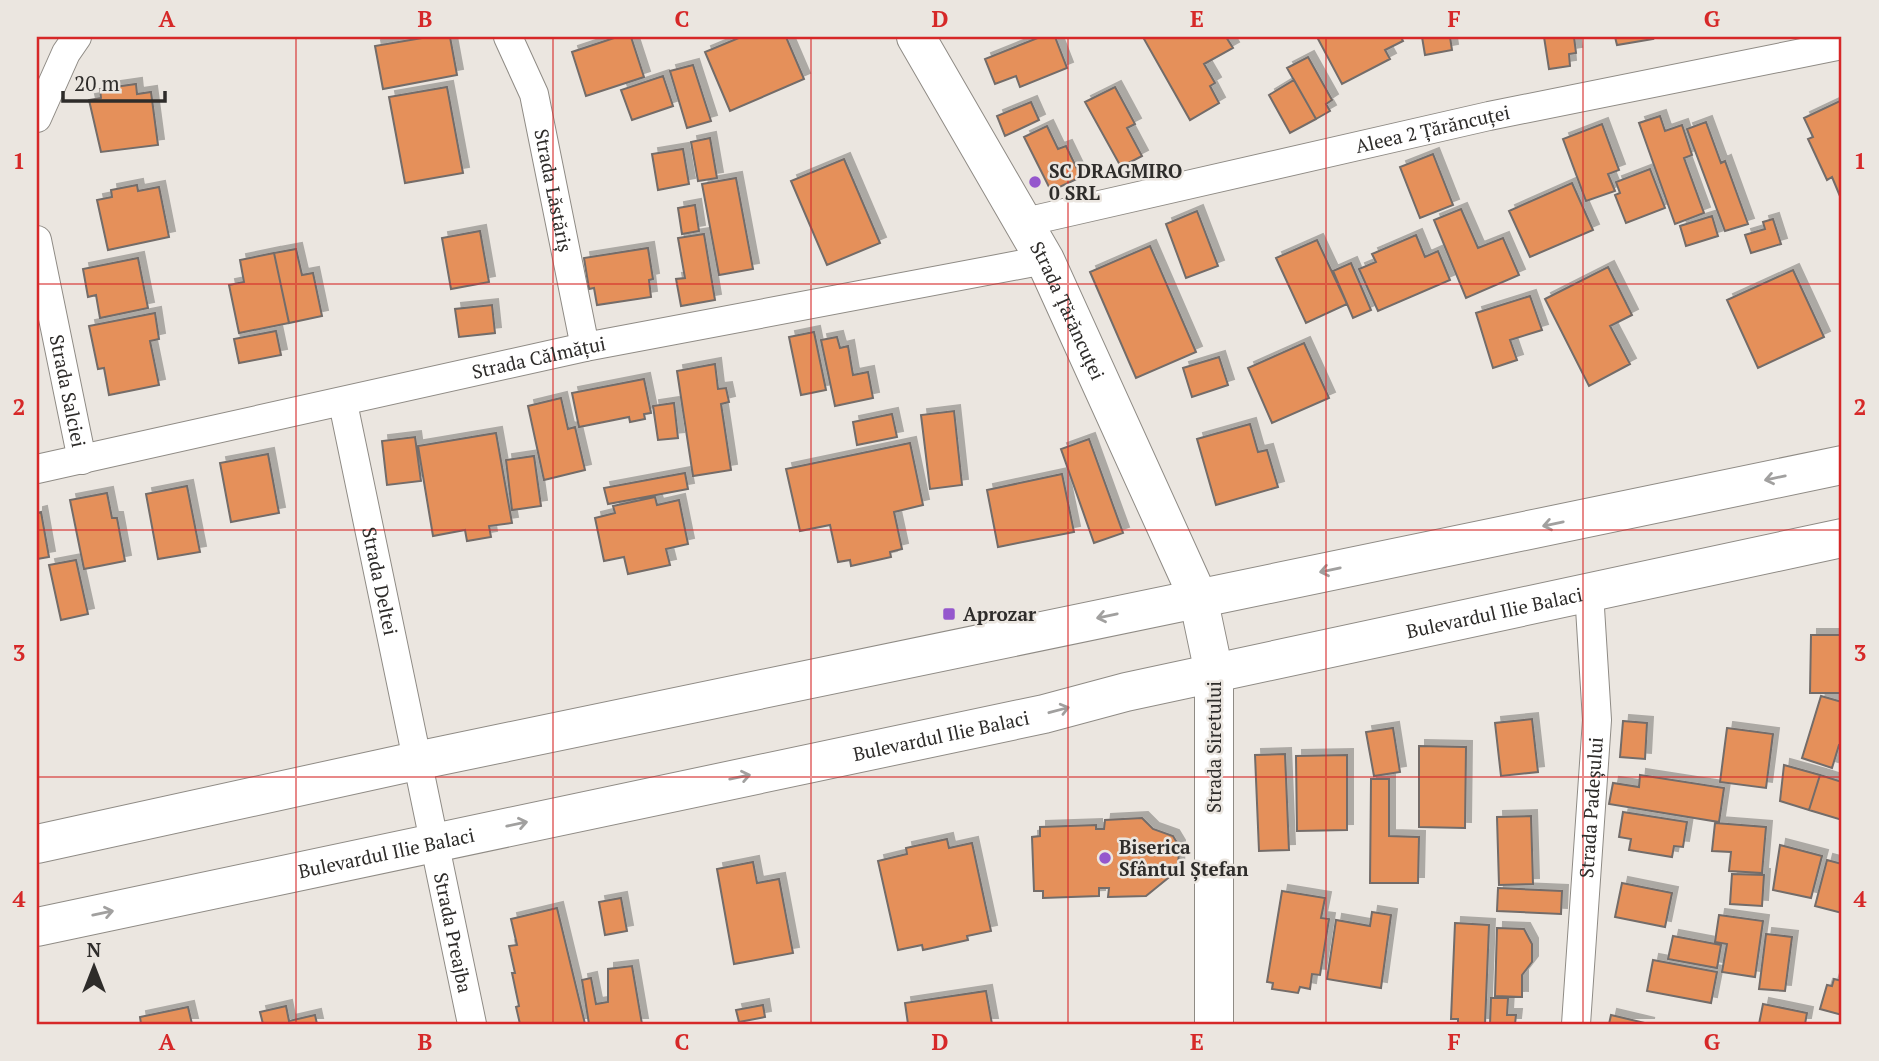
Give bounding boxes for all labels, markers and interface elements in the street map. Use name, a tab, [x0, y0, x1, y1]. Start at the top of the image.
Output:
text: A	[159, 3, 176, 34]
text: B	[418, 3, 433, 34]
text: C	[675, 3, 690, 34]
text: D	[932, 3, 949, 34]
text: E	[1190, 3, 1204, 34]
text: F	[1447, 3, 1461, 34]
text: G	[1704, 3, 1721, 34]
scale bar	[63, 60, 164, 104]
text: 20 m	[74, 69, 120, 97]
street label: Aleea 2 Țărăncuței	[1353, 99, 1512, 158]
street label: Strada Lăstăriș	[529, 126, 579, 254]
text: 1	[13, 145, 26, 176]
text: 1	[1854, 145, 1867, 176]
place label: SC DRAGMIRO 0 SRL	[1049, 158, 1182, 205]
marker: SC DRAGMIRO 0 SRL	[1027, 174, 1043, 190]
street label: Strada Țărăncuței	[1025, 237, 1111, 384]
street label: Strada Călmățui	[469, 330, 608, 384]
street label: Strada Salciei	[45, 332, 92, 449]
text: 2	[13, 391, 26, 422]
text: 2	[1854, 391, 1867, 422]
one-way arrow	[1764, 472, 1787, 486]
one-way arrow	[1542, 518, 1565, 532]
street label: Strada Deltei	[357, 525, 404, 638]
one-way arrow	[1319, 563, 1342, 577]
street label: Bulevardul Ilie Balaci	[1404, 581, 1585, 643]
place label: Aprozar	[963, 601, 1037, 626]
marker: Aprozar	[941, 606, 957, 622]
one-way arrow	[1096, 610, 1119, 624]
text: 3	[13, 637, 26, 668]
text: 3	[1854, 637, 1867, 668]
street label: Strada Siretului	[1201, 681, 1226, 813]
one-way arrow	[1047, 703, 1069, 716]
street label: Bulevardul Ilie Balaci	[851, 704, 1031, 766]
street label: Strada Padeșului	[1573, 736, 1608, 879]
one-way arrow	[728, 770, 751, 784]
one-way arrow	[506, 816, 528, 829]
street label: Bulevardul Ilie Balaci	[296, 822, 477, 883]
place label: Biserica Sfântul Ștefan	[1119, 834, 1249, 882]
marker: Biserica Sfântul Ștefan	[1097, 850, 1113, 866]
street label: Strada Preajba	[429, 870, 478, 995]
text: 4	[13, 883, 26, 914]
text: 4	[1854, 883, 1867, 914]
one-way arrow	[91, 906, 114, 919]
north arrow	[60, 932, 130, 1002]
text: N	[87, 937, 102, 962]
text: A	[159, 1026, 176, 1057]
text: B	[418, 1026, 433, 1057]
text: C	[675, 1026, 690, 1057]
text: D	[932, 1026, 949, 1057]
text: E	[1190, 1026, 1204, 1057]
text: F	[1447, 1026, 1461, 1057]
text: G	[1704, 1026, 1721, 1057]

